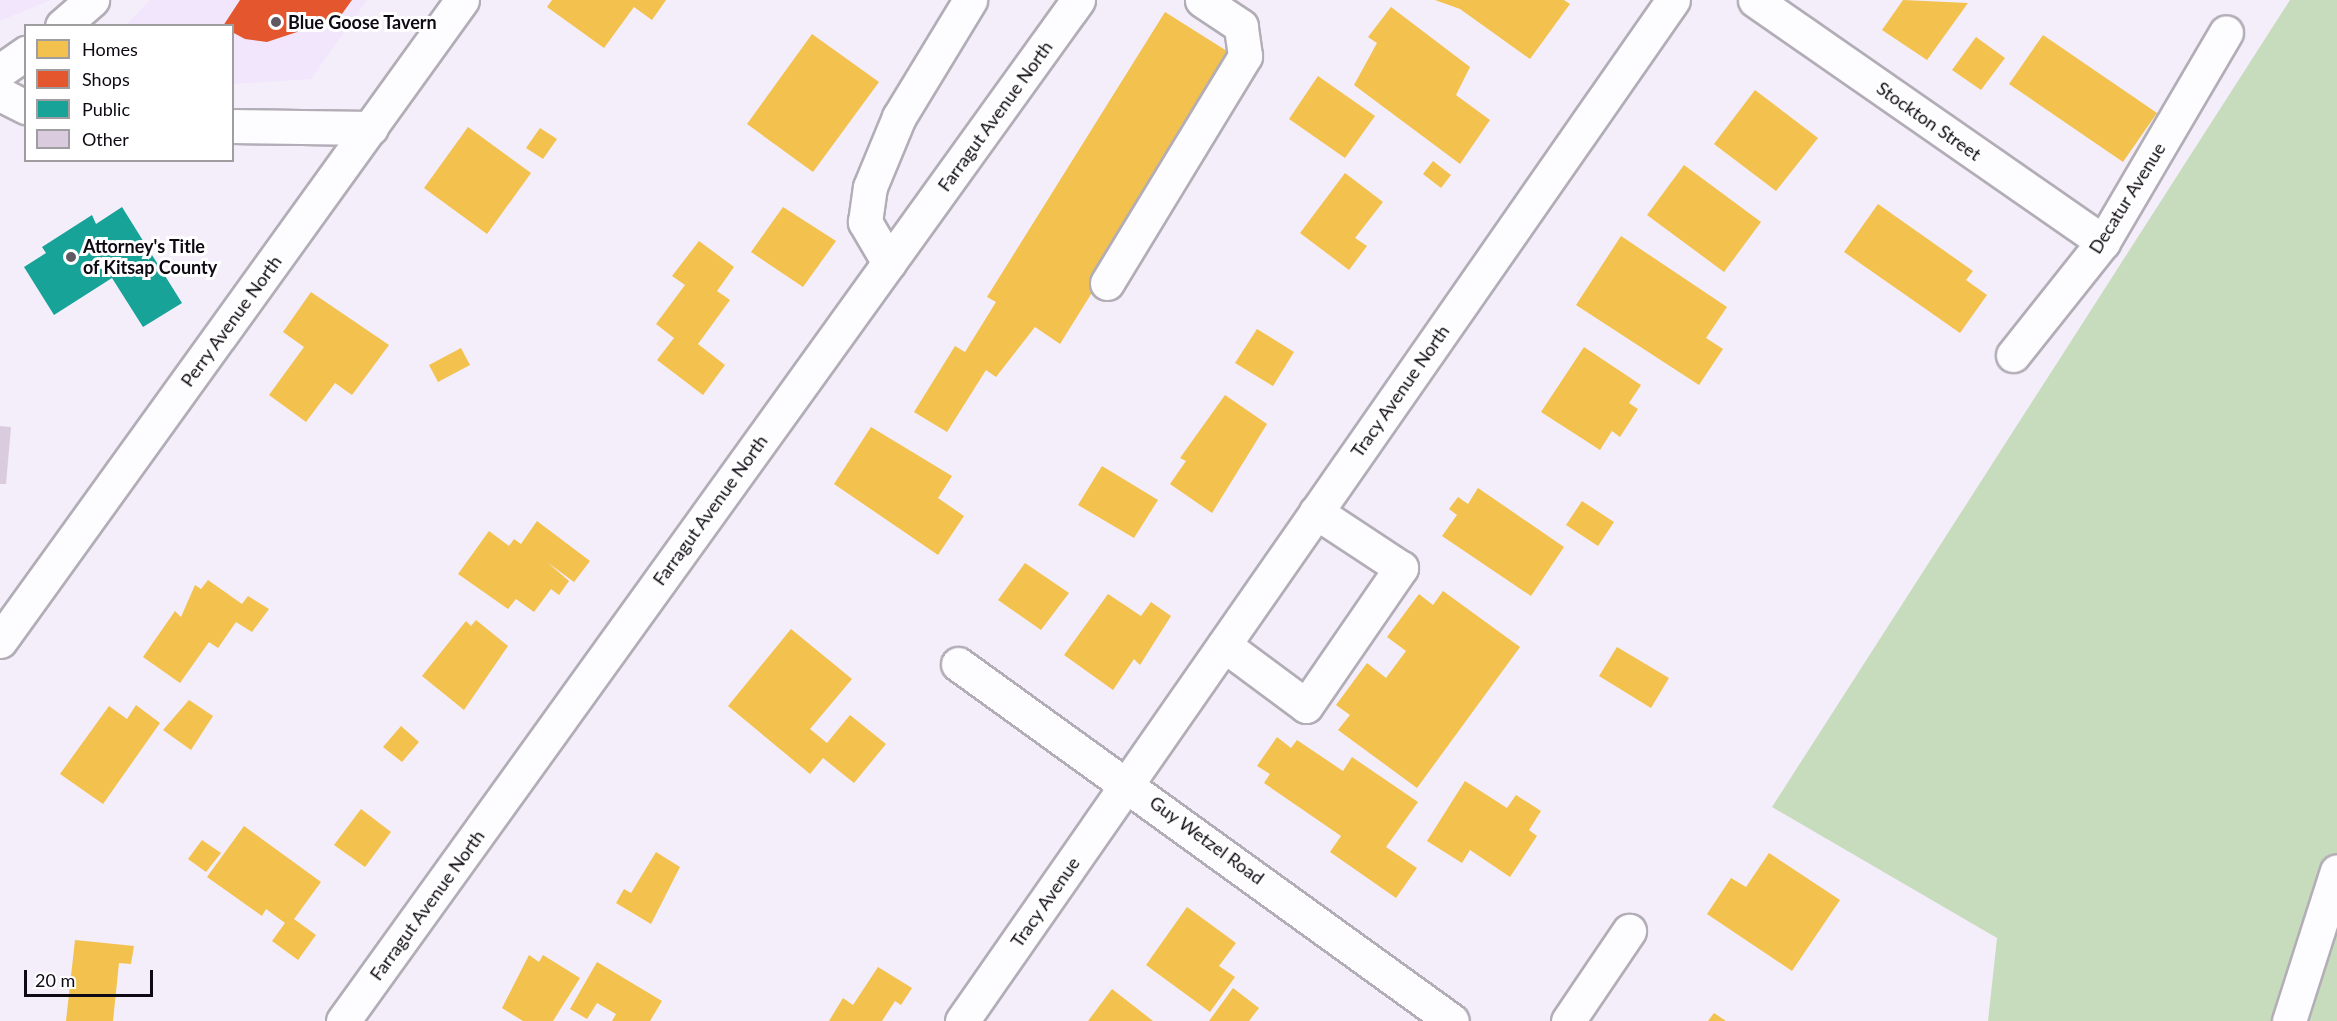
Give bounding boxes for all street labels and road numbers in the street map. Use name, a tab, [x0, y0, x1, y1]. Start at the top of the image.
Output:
street label: Farragut Avenue North	[933, 36, 1057, 196]
street label: Stockton Street	[1873, 77, 1985, 165]
street label: Decatur Avenue	[2084, 138, 2170, 258]
street label: Perry Avenue North	[176, 251, 286, 391]
street label: Tracy Avenue North	[1346, 320, 1454, 462]
street label: Farragut Avenue North	[648, 430, 772, 590]
street label: Guy Wetzel Road	[1145, 791, 1269, 889]
street label: Farragut Avenue North	[365, 825, 489, 985]
street label: Tracy Avenue	[1006, 852, 1084, 952]

